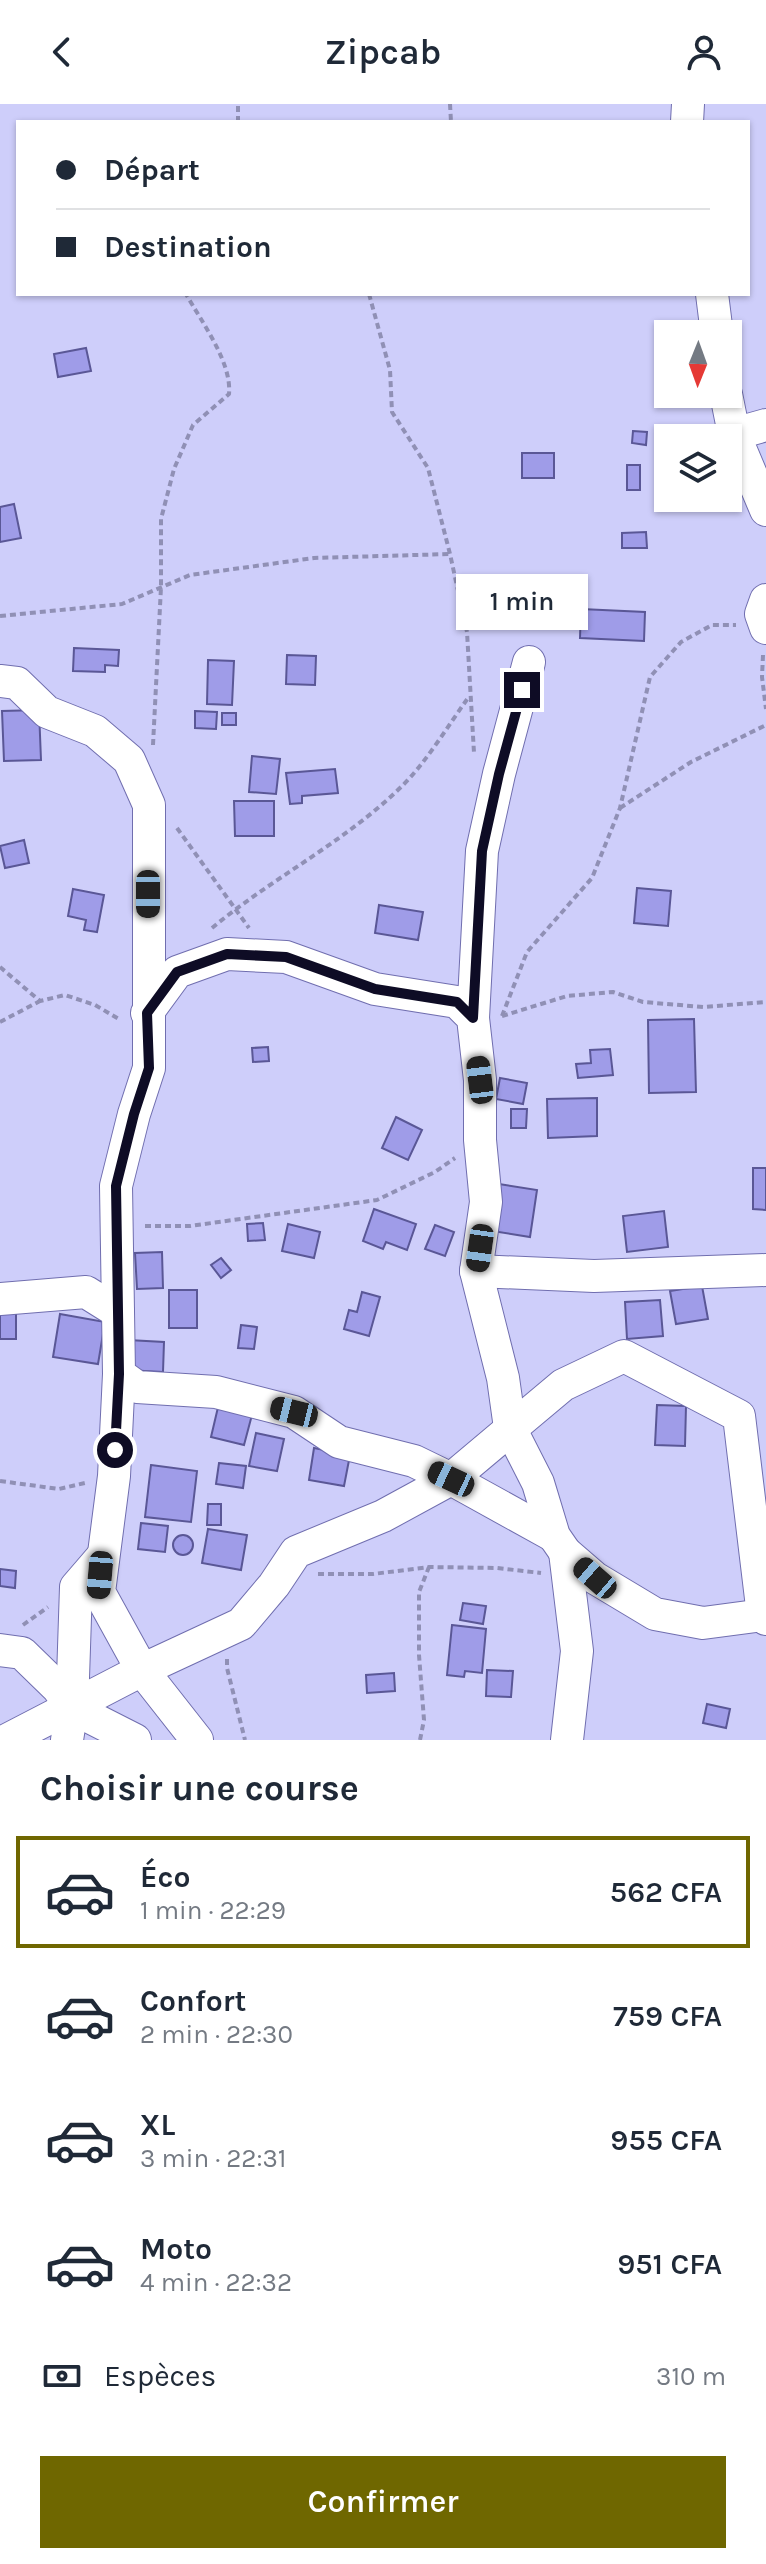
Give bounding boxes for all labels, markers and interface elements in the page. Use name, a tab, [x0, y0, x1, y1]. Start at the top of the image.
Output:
icon: back	[40, 30, 84, 74]
icon: person	[682, 30, 726, 74]
text: Zipcab	[325, 31, 442, 73]
text: Départ	[104, 152, 200, 188]
text: Destination	[104, 229, 272, 265]
north arrow	[654, 320, 742, 408]
map controls	[654, 320, 742, 512]
button: layers	[654, 424, 742, 512]
callout: 1 min	[456, 574, 588, 630]
text: 1 min	[490, 586, 554, 617]
route end	[504, 672, 540, 708]
car	[136, 870, 160, 918]
car	[465, 1055, 495, 1105]
car	[465, 1223, 495, 1273]
car	[268, 1395, 320, 1429]
route start	[97, 1432, 133, 1468]
car	[424, 1458, 478, 1500]
car	[86, 1550, 114, 1600]
car	[569, 1553, 621, 1603]
text: Choisir une course	[40, 1767, 359, 1809]
icon: car	[44, 1856, 116, 1928]
text: Éco	[140, 1859, 190, 1895]
text: 562 CFA	[610, 1874, 722, 1910]
text: 1 min · 22:29	[140, 1895, 286, 1926]
icon: car	[44, 1980, 116, 2052]
text: Confort	[140, 1983, 246, 2019]
text: 759 CFA	[613, 1998, 722, 2034]
text: 2 min · 22:30	[140, 2019, 293, 2050]
icon: car	[44, 2104, 116, 2176]
text: XL	[140, 2107, 175, 2143]
text: 955 CFA	[610, 2122, 722, 2158]
text: 3 min · 22:31	[140, 2143, 286, 2174]
icon: car	[44, 2228, 116, 2300]
text: Moto	[140, 2231, 212, 2267]
text: 951 CFA	[617, 2246, 722, 2282]
text: 4 min · 22:32	[140, 2267, 292, 2298]
icon: cash	[40, 2354, 84, 2398]
text: Espèces	[104, 2358, 216, 2394]
text: 310 m	[656, 2361, 726, 2392]
button: Confirmer	[40, 2456, 726, 2548]

